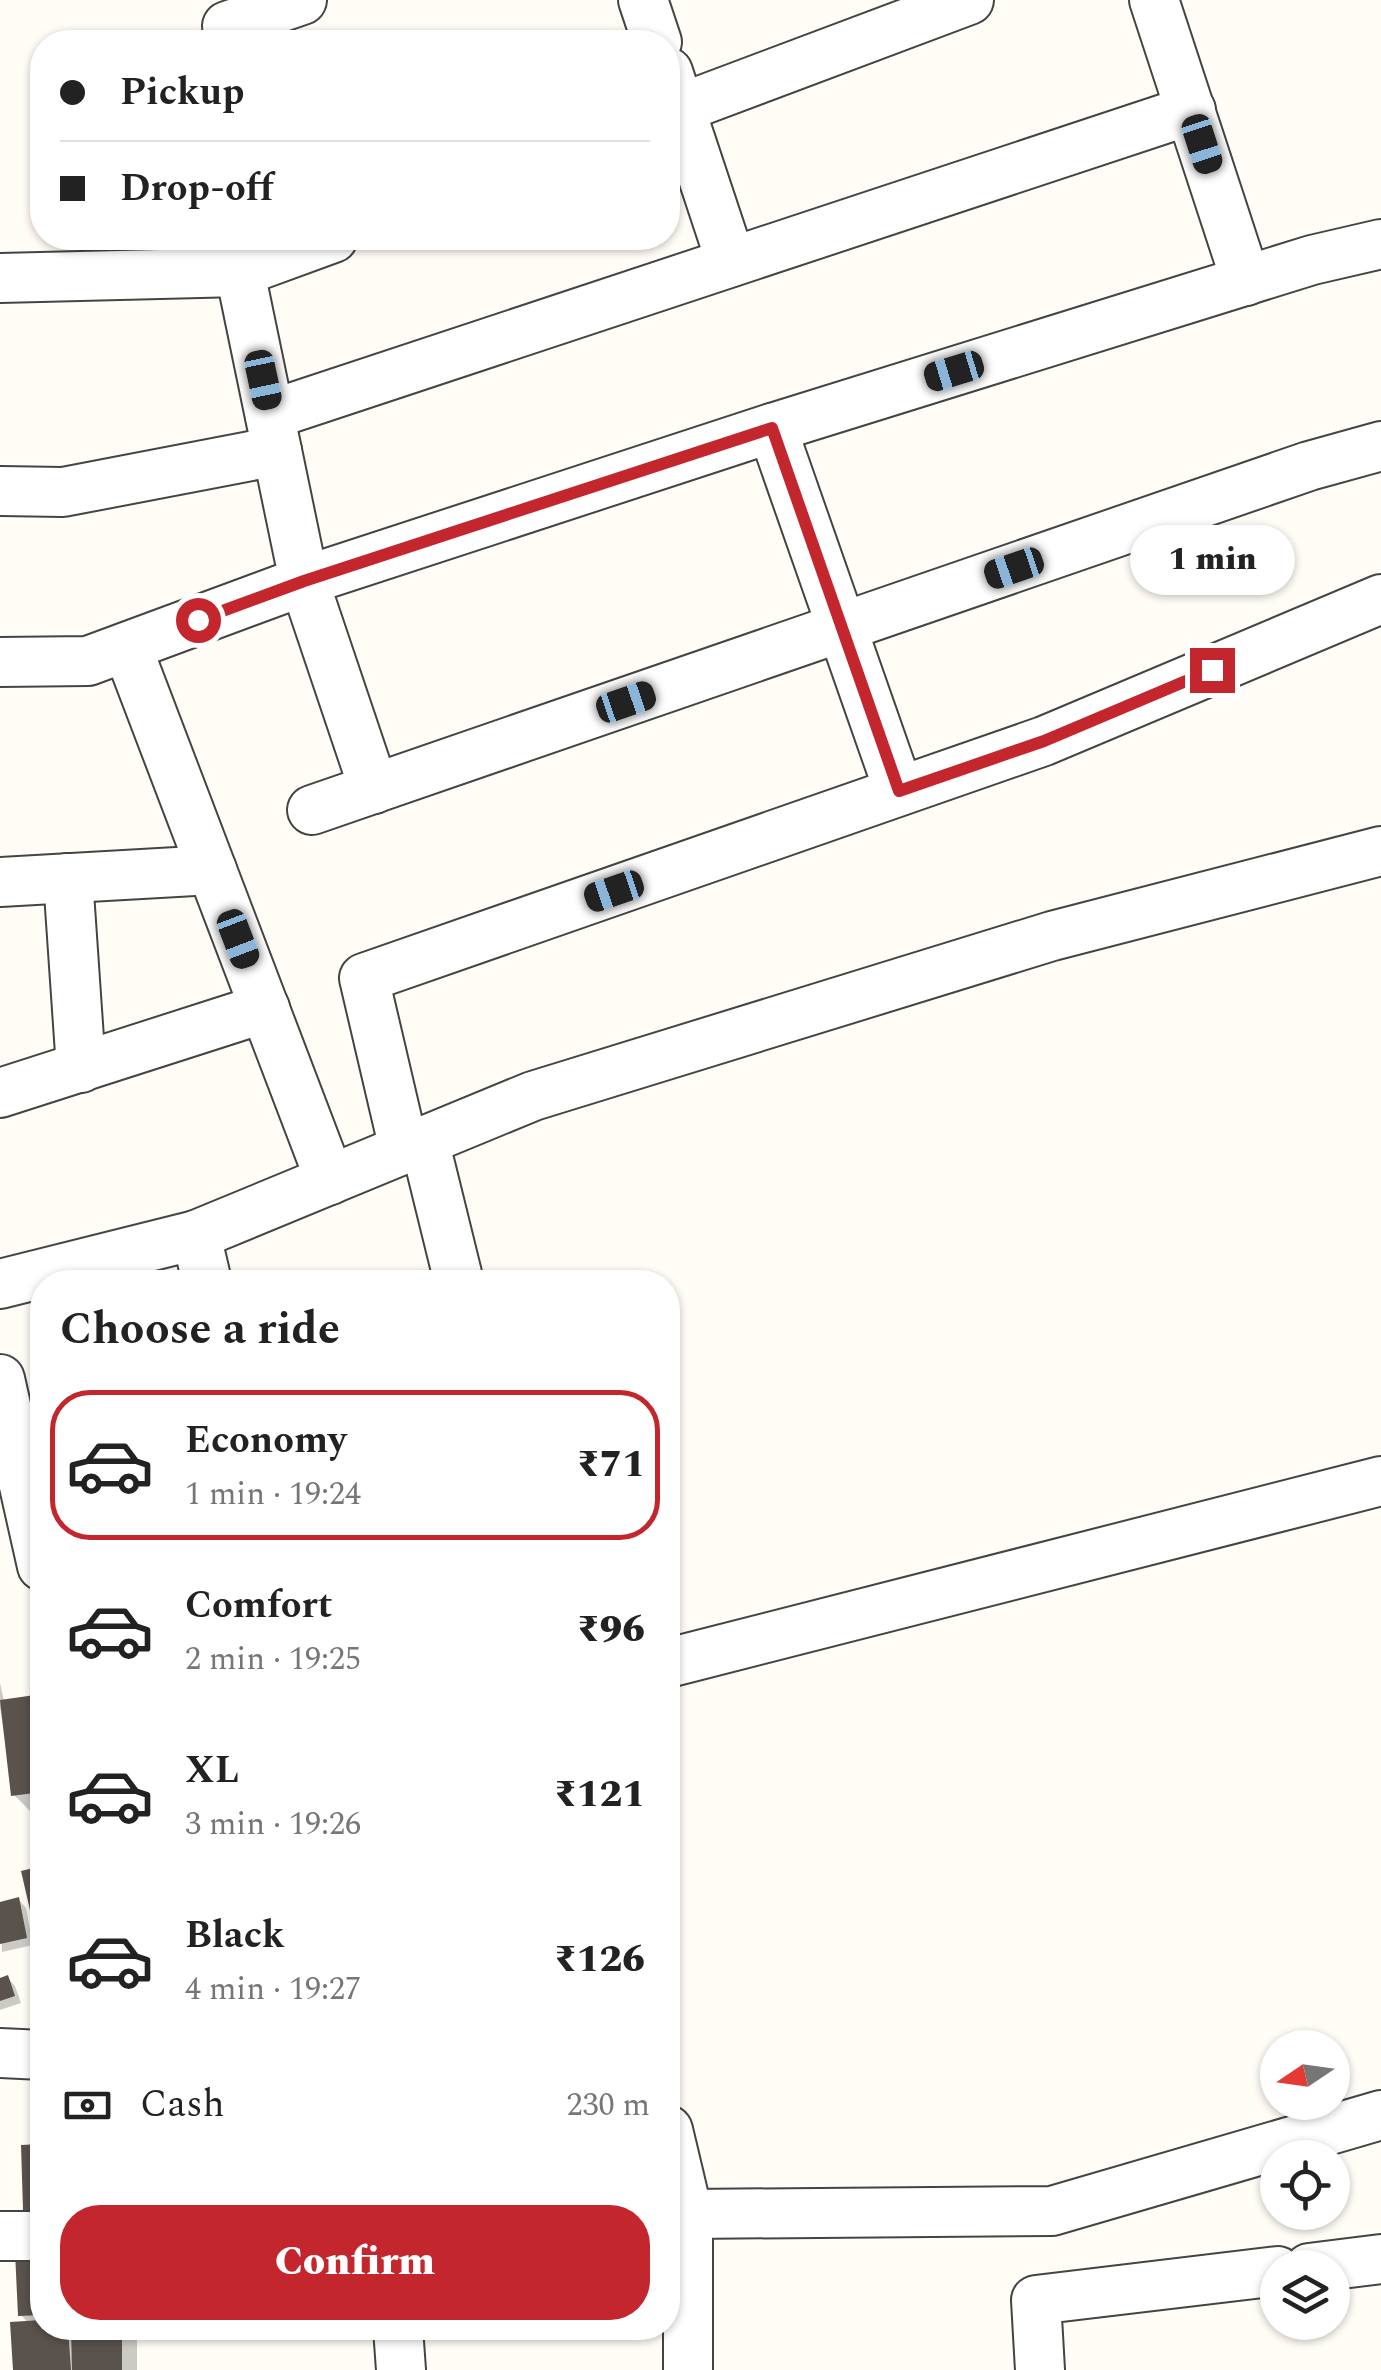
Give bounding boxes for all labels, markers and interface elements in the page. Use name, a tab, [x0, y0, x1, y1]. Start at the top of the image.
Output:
text: Pickup	[120, 64, 244, 122]
car	[1178, 111, 1226, 177]
text: Drop-off	[120, 160, 274, 218]
car	[242, 348, 284, 412]
car	[921, 348, 987, 394]
callout: 1 min	[1130, 525, 1294, 595]
text: 1 min	[1168, 535, 1257, 584]
car	[981, 544, 1047, 592]
route start	[176, 598, 221, 643]
route end	[1190, 648, 1235, 693]
car	[593, 678, 659, 726]
car	[581, 867, 647, 915]
car	[213, 906, 263, 972]
text: Choose a ride	[60, 1295, 340, 1364]
text: Economy	[185, 1412, 346, 1470]
icon: car	[65, 1420, 155, 1510]
text: ₹71	[577, 1436, 645, 1494]
text: 1 min · 19:24	[185, 1470, 361, 1519]
text: Comfort	[185, 1577, 332, 1635]
icon: car	[65, 1585, 155, 1675]
text: ₹96	[577, 1601, 645, 1659]
text: 2 min · 19:25	[185, 1635, 361, 1684]
text: XL	[185, 1742, 239, 1800]
icon: car	[65, 1750, 155, 1840]
text: ₹121	[554, 1766, 645, 1824]
text: 3 min · 19:26	[185, 1800, 361, 1849]
text: Black	[185, 1907, 285, 1965]
icon: car	[65, 1915, 155, 2005]
text: ₹126	[554, 1931, 645, 1989]
text: 4 min · 19:27	[185, 1965, 361, 2014]
north arrow	[1260, 2030, 1350, 2120]
map controls	[1260, 2030, 1350, 2340]
text: Cash	[140, 2076, 225, 2134]
icon: cash	[60, 2078, 115, 2133]
text: 230 m	[566, 2081, 650, 2130]
button: locate	[1260, 2140, 1350, 2230]
button: Confirm	[60, 2205, 650, 2320]
button: layers	[1260, 2250, 1350, 2340]

